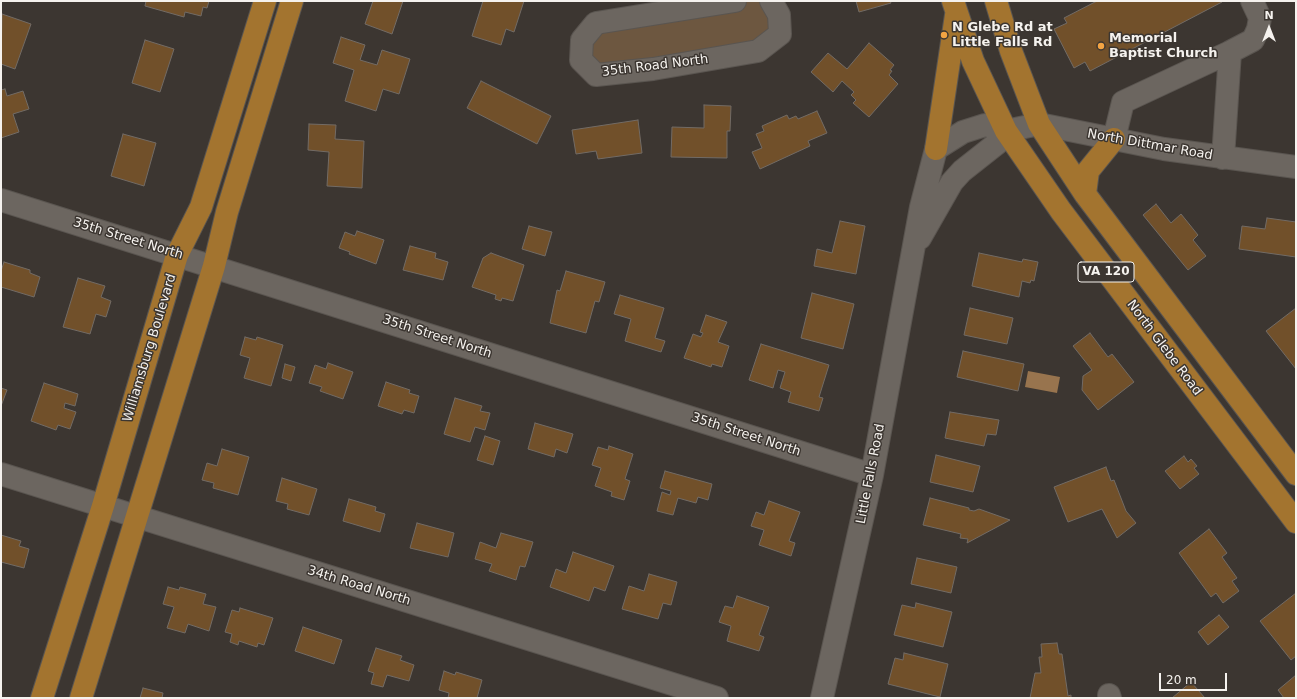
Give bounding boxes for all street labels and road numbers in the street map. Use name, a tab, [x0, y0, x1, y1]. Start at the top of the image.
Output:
street label: 35th Road North	[601, 52, 709, 80]
street label: North Dittmar Road	[1086, 126, 1214, 164]
street label: 35th Street North	[71, 215, 185, 263]
road number: VA 120	[1078, 262, 1134, 282]
street label: Williamsburg Boulevard	[120, 272, 180, 424]
street label: North Glebe Road	[1123, 297, 1205, 399]
street label: 35th Street North	[380, 312, 494, 362]
street label: 35th Street North	[689, 410, 803, 460]
street label: Little Falls Road	[854, 423, 888, 525]
street label: 34th Road North	[305, 563, 413, 609]

